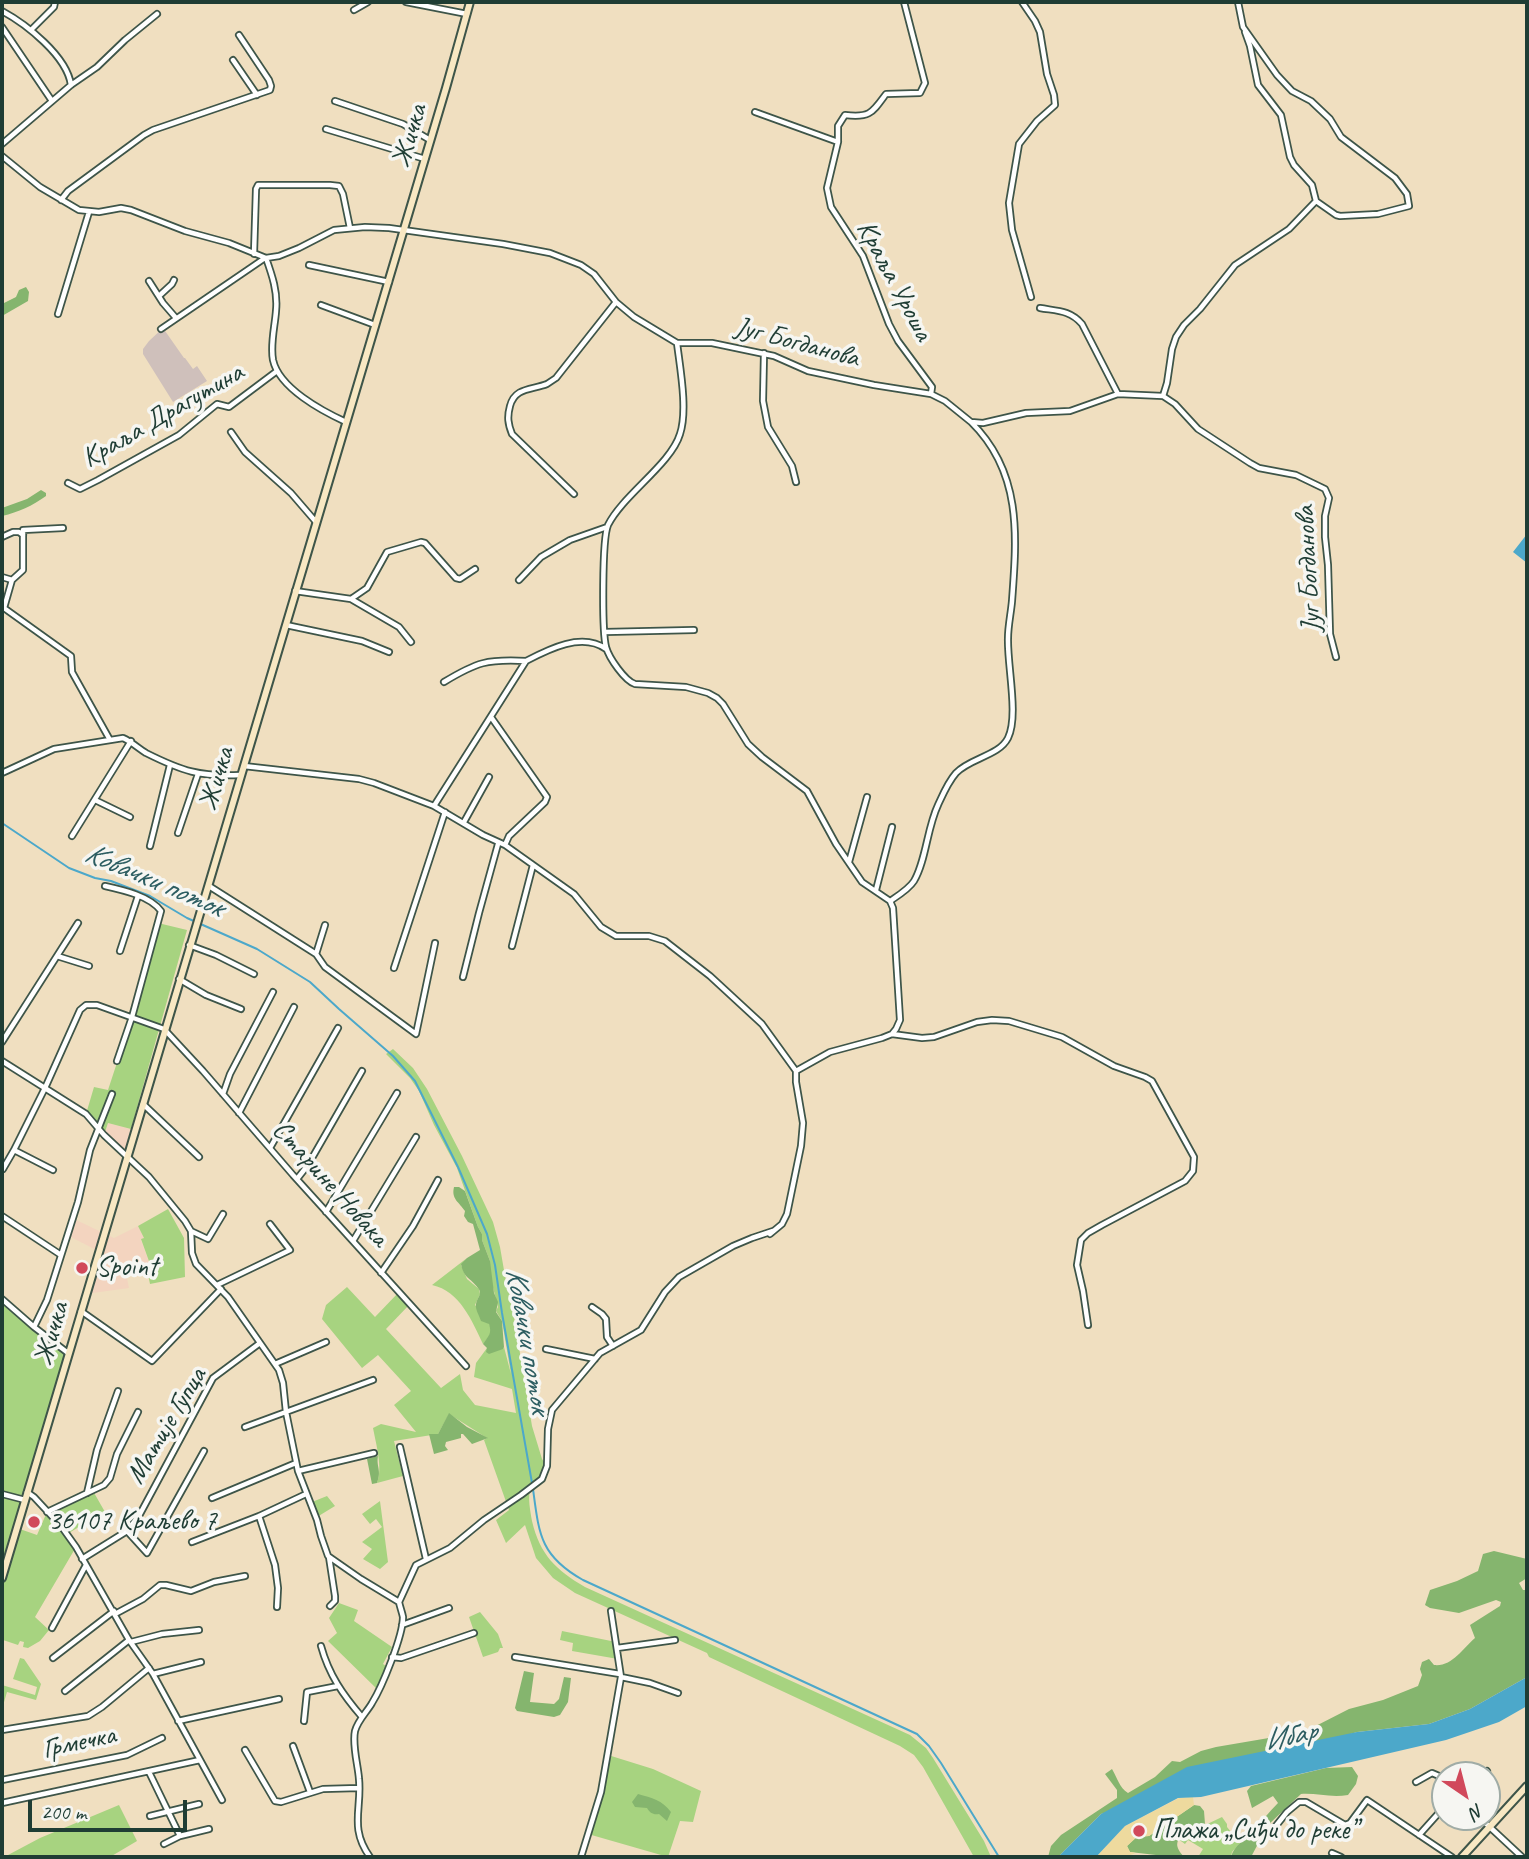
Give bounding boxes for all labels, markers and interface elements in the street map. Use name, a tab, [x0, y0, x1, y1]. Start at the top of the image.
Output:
street label: Жичка	[385, 100, 435, 172]
street label: Краља Уроша	[848, 215, 940, 347]
street label: Југ Богданова	[731, 310, 863, 376]
street label: Краља Драгутина	[76, 356, 250, 476]
street label: Југ Богданова	[1289, 505, 1329, 633]
street label: Жичка	[192, 743, 242, 815]
water label: Ковачки поток	[79, 836, 229, 926]
street label: Старине Новака	[265, 1114, 395, 1254]
place label: Spoint	[96, 1251, 157, 1285]
marker: Spoint	[74, 1260, 90, 1276]
water label: Ковачки поток	[496, 1265, 558, 1417]
street label: Жичка	[27, 1299, 77, 1369]
street label: Матије Гупца	[119, 1362, 215, 1490]
place label: 36107 Краљево 7	[48, 1505, 217, 1539]
marker: 36107 Краљево 7	[26, 1514, 42, 1530]
water label: Ибар	[1261, 1714, 1319, 1760]
street label: Грмечка	[39, 1719, 119, 1767]
north arrow	[1431, 1761, 1501, 1831]
scale bar	[32, 1786, 191, 1830]
text: N	[1465, 1798, 1489, 1825]
text: 200 m	[41, 1799, 86, 1825]
place label: Плажа „Сиђи до реке”	[1153, 1814, 1357, 1848]
marker: Плажа „Сиђи до реке”	[1131, 1823, 1147, 1839]

